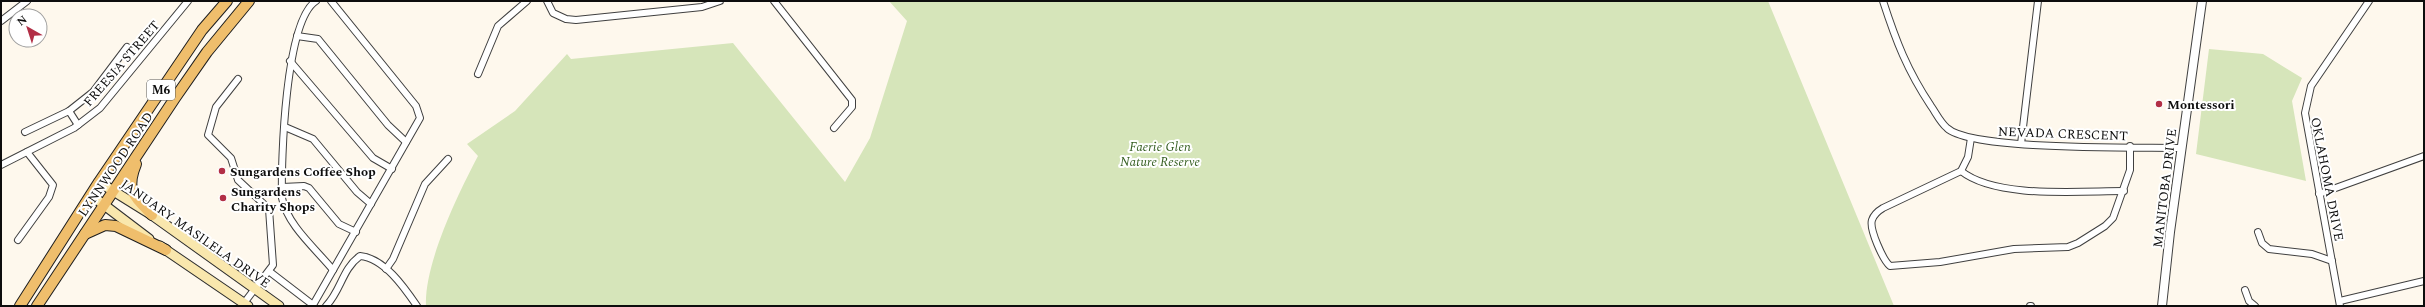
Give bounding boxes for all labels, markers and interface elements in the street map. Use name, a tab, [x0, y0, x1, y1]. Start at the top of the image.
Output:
north arrow	[8, 8, 48, 48]
text: N	[13, 11, 31, 30]
street label: FREESIA STREET	[79, 16, 165, 111]
road number: M6	[147, 80, 175, 100]
place label: Montessori	[2167, 95, 2235, 115]
marker: Montessori	[2154, 99, 2164, 109]
street label: LYNNWOOD ROAD	[73, 108, 158, 221]
street label: OKLAHOMA DRIVE	[2305, 116, 2349, 243]
street label: NEVADA CRESCENT	[1998, 122, 2129, 146]
street label: MANITOBA DRIVE	[2148, 127, 2182, 249]
park label: Faerie Glen Nature Reserve	[1120, 137, 1200, 172]
place label: Sungardens Coffee Shop	[230, 162, 376, 182]
marker: Sungardens Coffee Shop	[217, 166, 227, 176]
street label: JANUARY MASILELA DRIVE	[117, 174, 274, 293]
place label: Sungardens Charity Shops	[231, 182, 315, 217]
marker: Sungardens Charity Shops	[218, 193, 228, 203]

